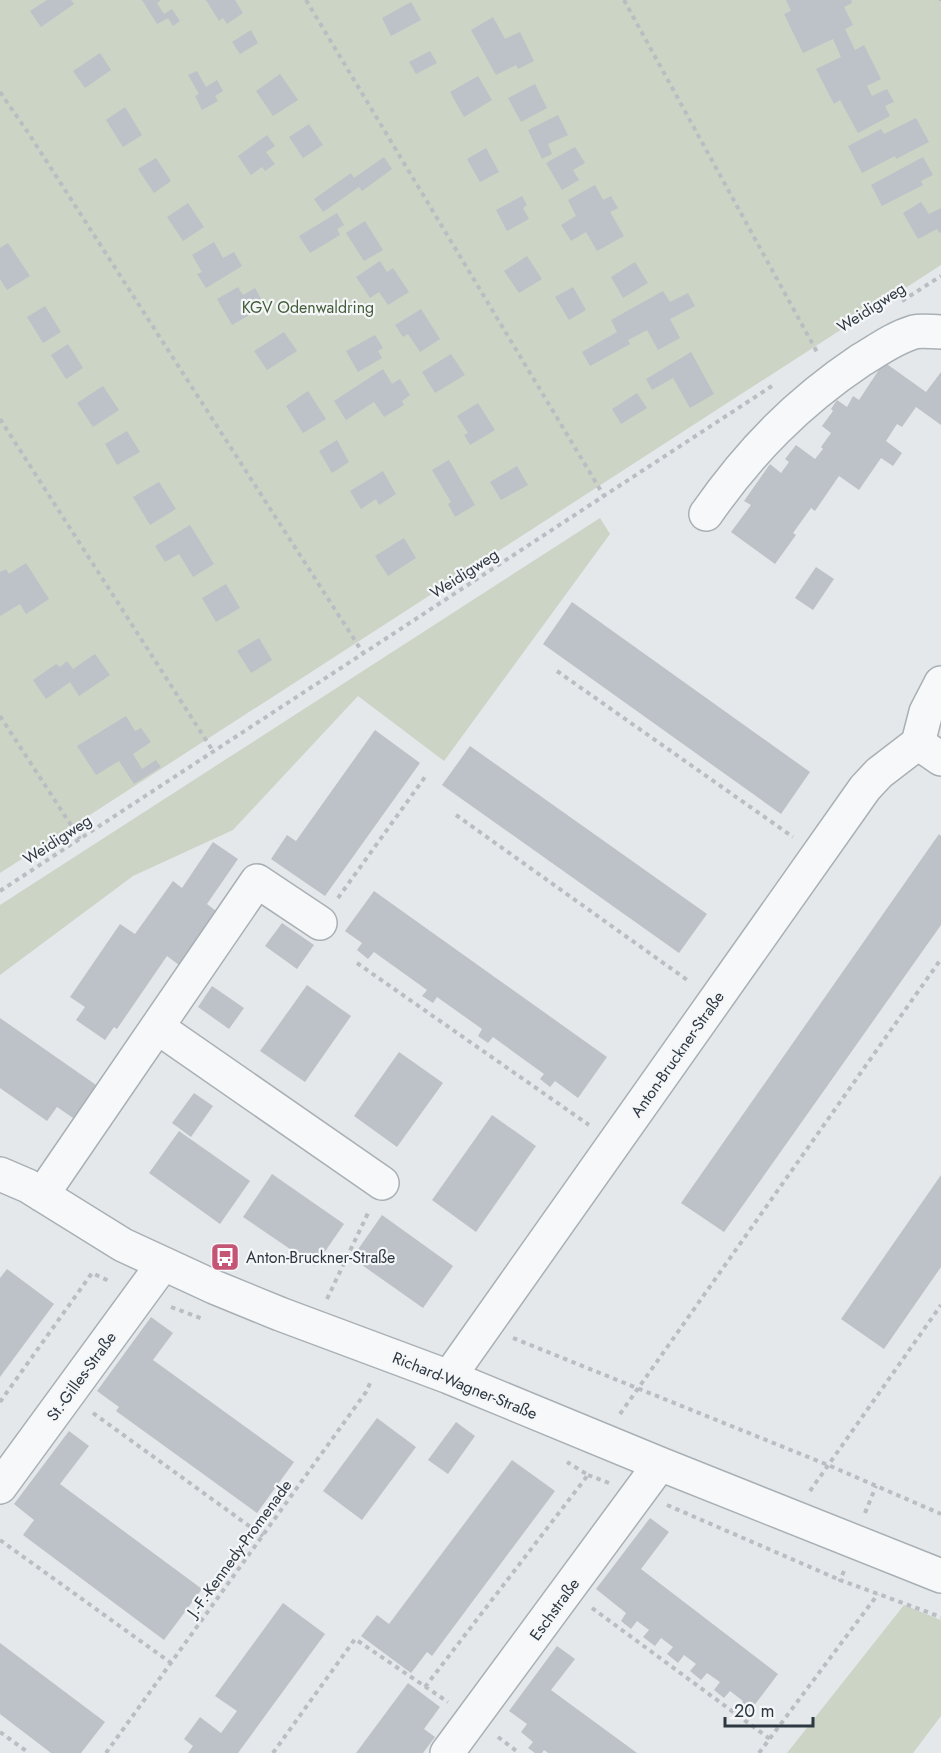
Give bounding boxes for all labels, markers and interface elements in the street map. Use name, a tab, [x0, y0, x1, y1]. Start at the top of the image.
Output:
street label: Weidigweg	[833, 277, 910, 338]
park label: KGV Odenwaldring	[242, 296, 374, 319]
street label: Weidigweg	[426, 543, 503, 604]
street label: Weidigweg	[19, 809, 96, 870]
street label: Anton-Bruckner-Straße	[625, 987, 730, 1122]
bus stop icon: Anton-Bruckner-Straße	[209, 1241, 241, 1273]
place label: Anton-Bruckner-Straße	[246, 1246, 395, 1269]
street label: St.-Gilles-Straße	[41, 1327, 122, 1426]
street label: Richard-Wagner-Straße	[389, 1346, 541, 1425]
street label: J.-F.-Kennedy-Promenade	[180, 1475, 297, 1623]
street label: Eschstraße	[524, 1573, 585, 1645]
scale bar	[725, 1690, 814, 1728]
text: 20 m	[734, 1698, 774, 1724]

